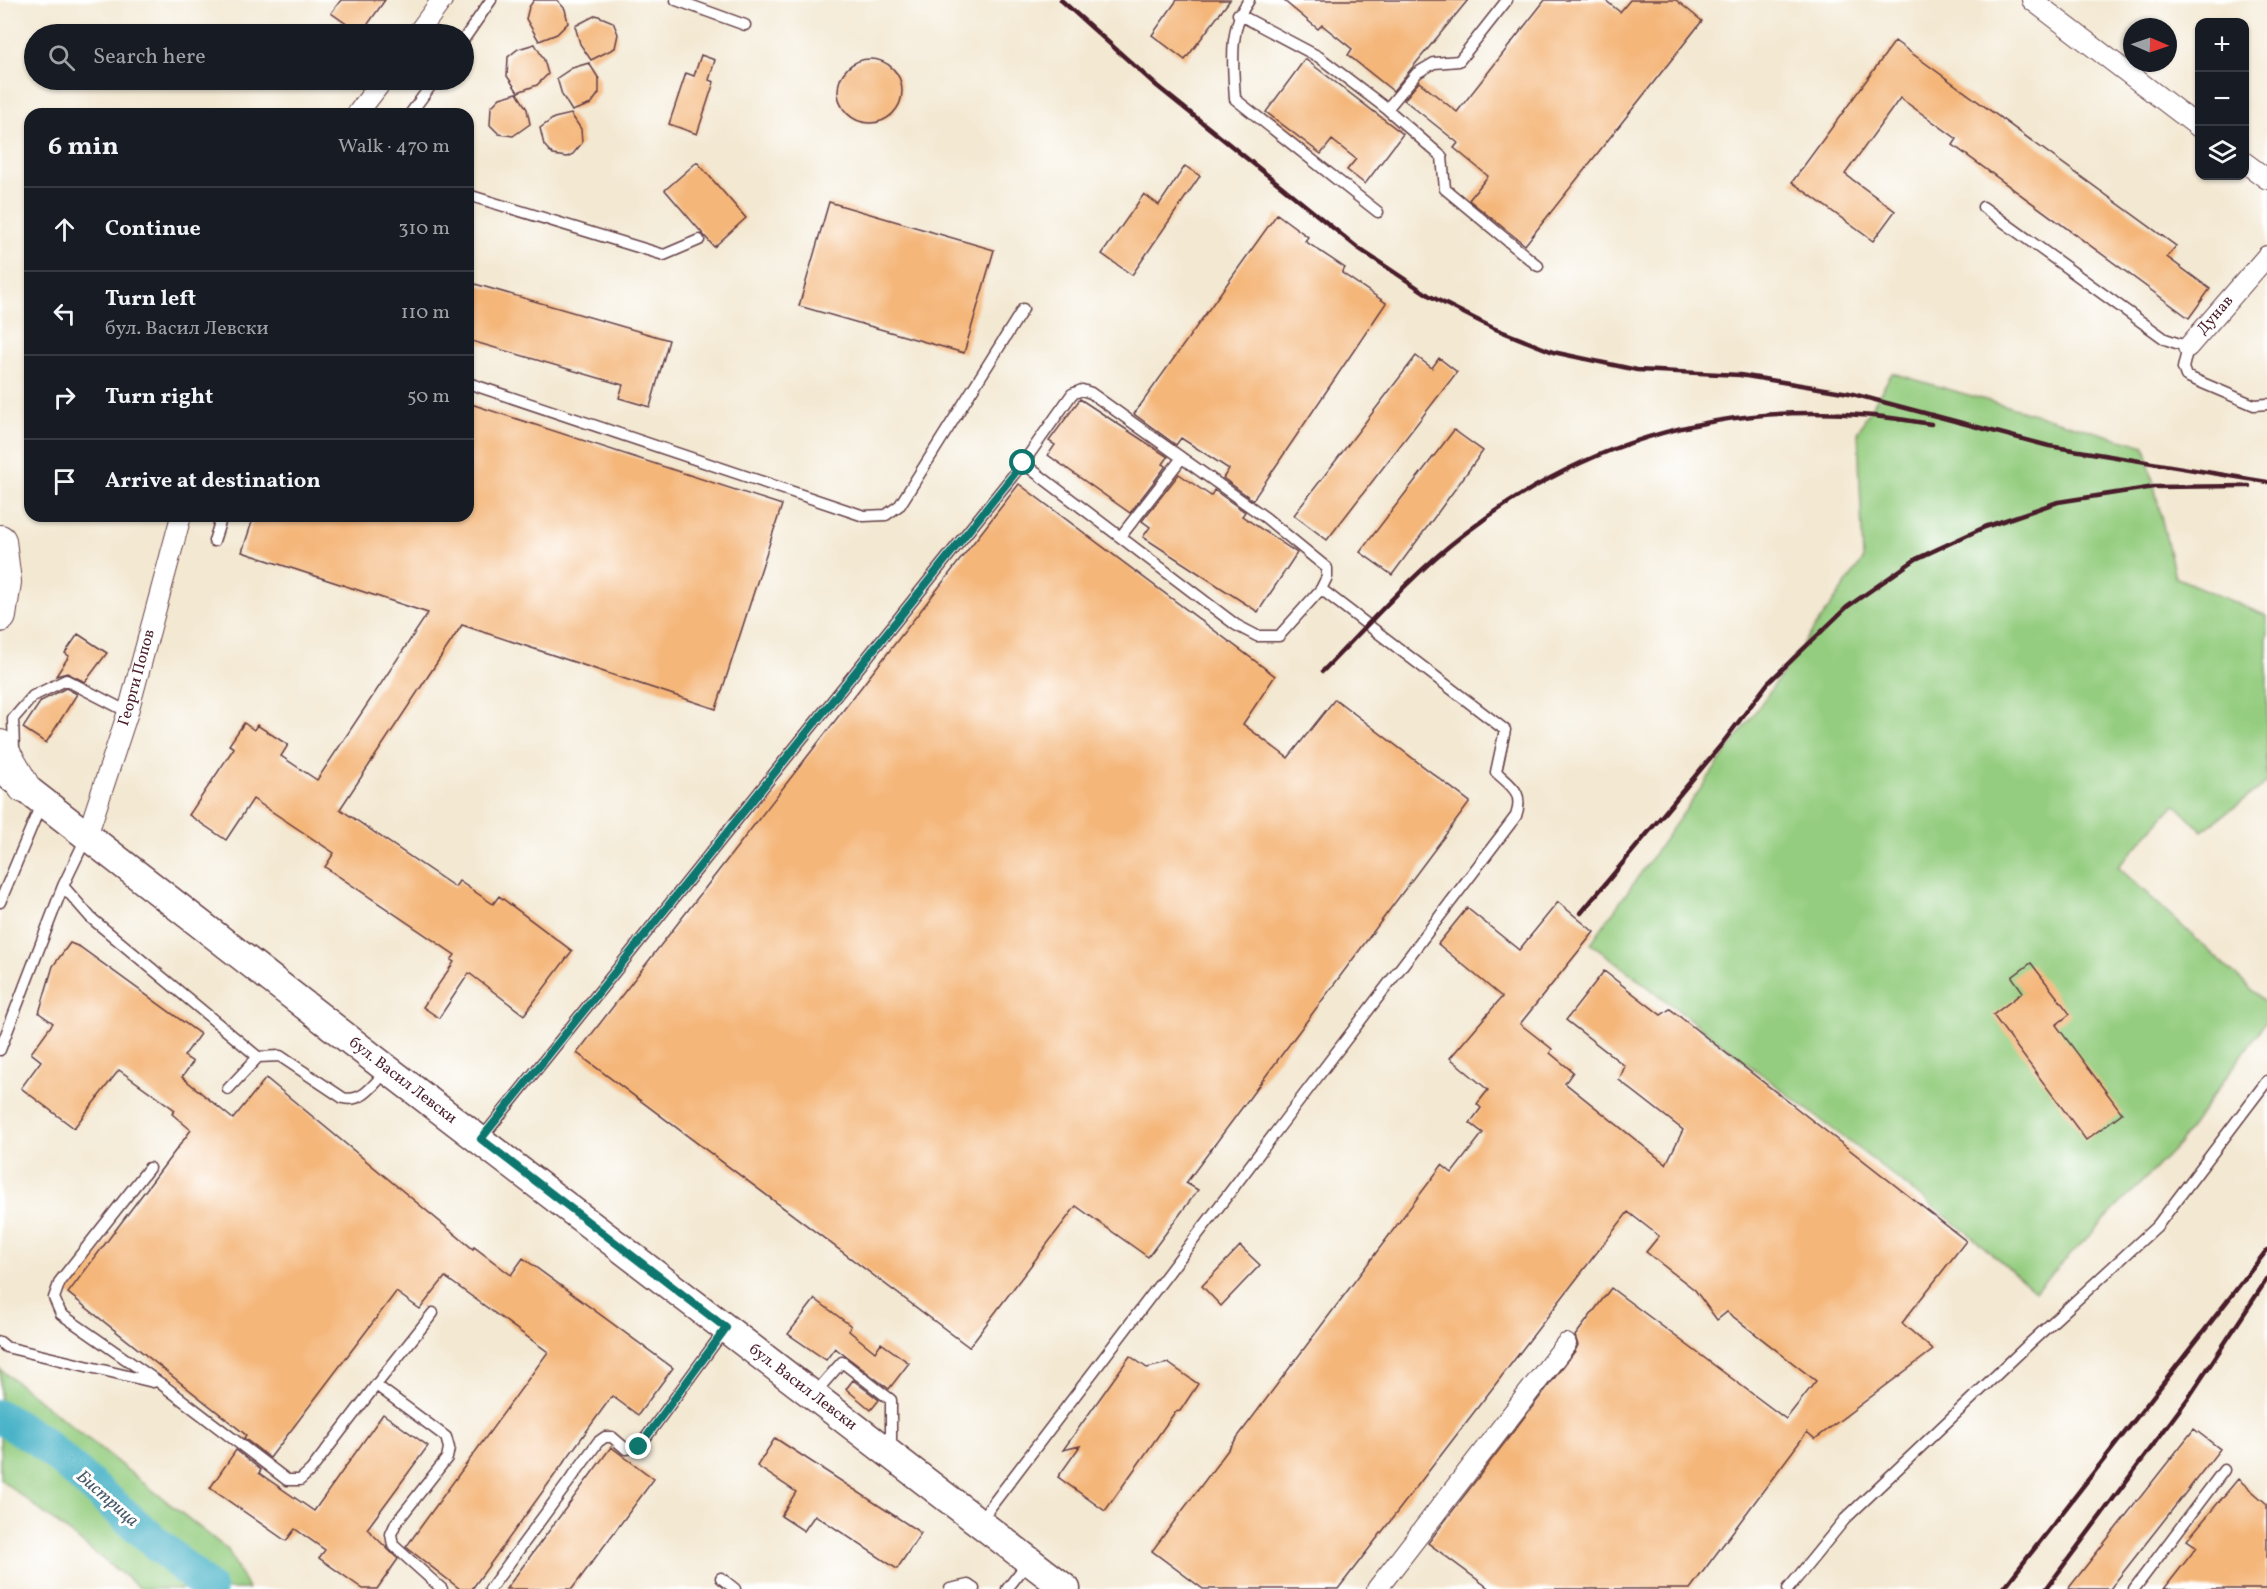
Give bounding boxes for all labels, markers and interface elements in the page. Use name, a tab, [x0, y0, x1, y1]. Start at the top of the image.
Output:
north arrow	[2123, 18, 2177, 72]
map controls	[2195, 18, 2249, 180]
button: +	[2195, 18, 2249, 72]
search box	[24, 24, 474, 90]
icon: search	[45, 41, 78, 74]
text: Search here	[93, 42, 206, 73]
button: −	[2195, 72, 2249, 126]
button: layers	[2195, 126, 2249, 180]
text: 6 min	[48, 129, 119, 165]
text: Walk · 470 m	[338, 133, 450, 161]
icon: ahead	[48, 213, 81, 246]
text: Continue	[105, 214, 201, 245]
text: 310 m	[398, 215, 450, 243]
text: Turn left	[105, 284, 196, 315]
street label: Дунав	[2192, 291, 2239, 340]
icon: left	[48, 297, 81, 330]
text: 110 m	[401, 299, 450, 327]
text: бул. Васил Левски	[105, 315, 269, 343]
icon: right	[48, 381, 81, 414]
text: Turn right	[105, 382, 213, 413]
text: 50 m	[407, 383, 450, 411]
route start	[1009, 449, 1035, 475]
icon: arrive	[48, 465, 81, 498]
text: Arrive at destination	[105, 466, 321, 497]
street label: Георги Попов	[113, 627, 161, 729]
street label: бул. Васил Левски	[344, 1032, 461, 1130]
street label: бул. Васил Левски	[744, 1339, 862, 1436]
route end	[625, 1433, 651, 1459]
water label: Бистрица	[70, 1465, 144, 1533]

